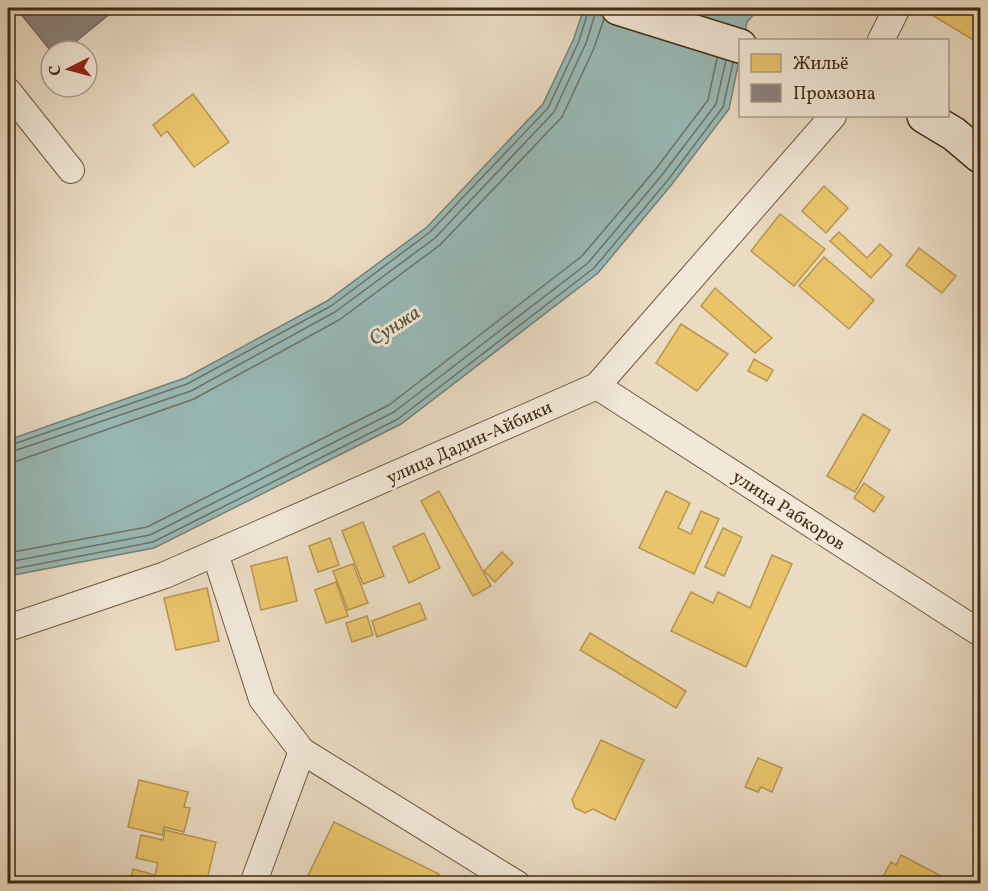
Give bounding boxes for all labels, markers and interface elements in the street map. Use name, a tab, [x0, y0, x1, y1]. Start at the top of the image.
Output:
north arrow	[39, 39, 99, 99]
legend	[739, 39, 949, 117]
text: Жильё	[793, 52, 849, 77]
text: С	[45, 64, 68, 77]
text: Промзона	[793, 82, 876, 107]
water label: Сунжа	[364, 300, 426, 354]
street label: улица Дадин-Айбики	[383, 396, 556, 491]
street label: улица Рабкоров	[727, 465, 850, 557]

